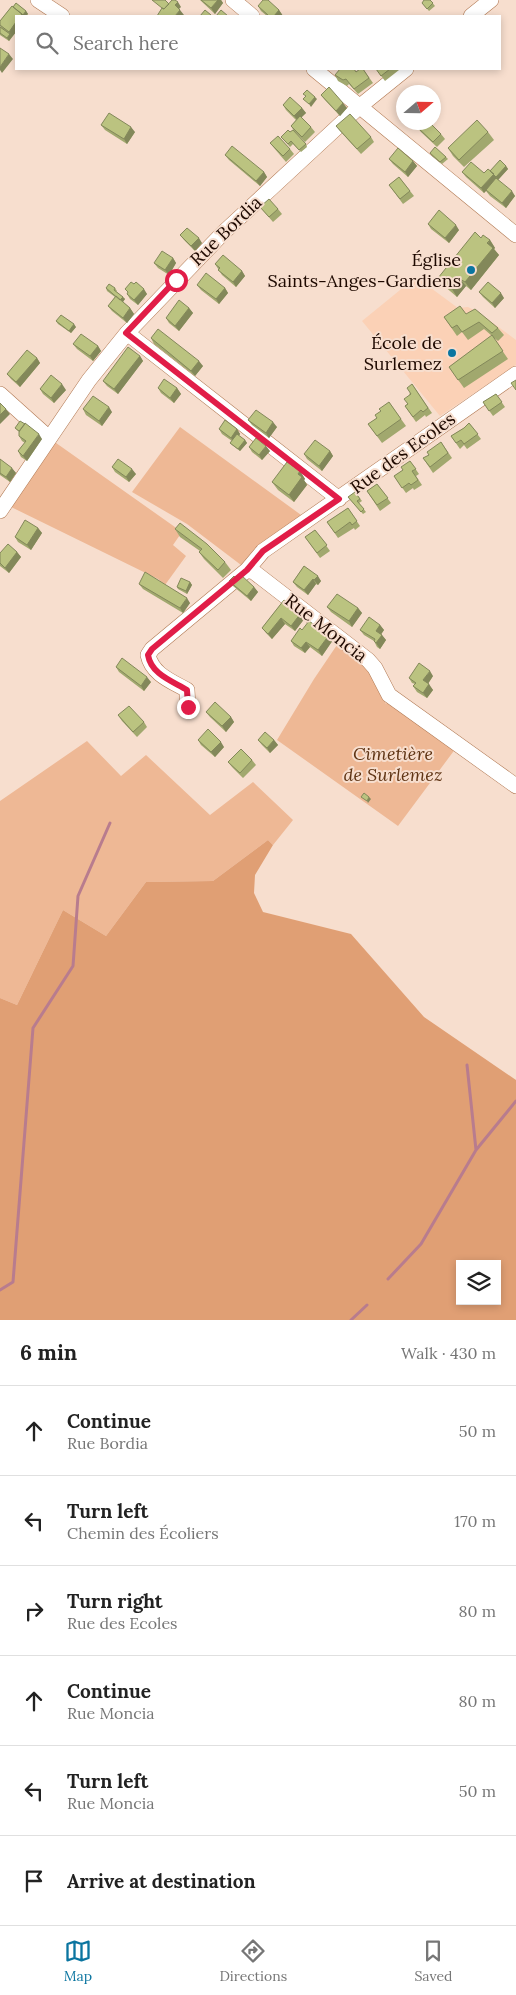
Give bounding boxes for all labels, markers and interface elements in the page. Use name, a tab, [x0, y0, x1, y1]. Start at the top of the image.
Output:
search box	[15, 15, 501, 70]
icon: search	[33, 29, 61, 57]
text: Search here	[73, 31, 179, 55]
north arrow	[396, 85, 441, 130]
street label: Rue Bordia	[185, 191, 266, 271]
place label: Église Saints-Anges-Gardiens	[268, 248, 461, 292]
marker: Église Saints-Anges-Gardiens	[465, 264, 477, 276]
route start	[165, 269, 188, 292]
place label: École de Surlemez	[364, 331, 442, 375]
marker: École de Surlemez	[446, 347, 458, 359]
street label: Rue des Ecoles	[346, 407, 460, 498]
street label: Rue Moncia	[280, 588, 372, 667]
route end	[177, 696, 200, 719]
park label: Cimetière de Surlemez	[344, 742, 442, 786]
map controls	[456, 1260, 501, 1305]
button: layers	[456, 1260, 501, 1305]
text: 6 min	[20, 1339, 77, 1366]
text: Walk · 430 m	[401, 1343, 496, 1363]
text: Continue	[67, 1409, 151, 1433]
icon: ahead	[20, 1417, 48, 1445]
text: 50 m	[459, 1421, 496, 1441]
text: Rue Bordia	[67, 1433, 148, 1453]
text: Turn left	[67, 1499, 148, 1523]
icon: left	[20, 1507, 48, 1535]
text: 170 m	[454, 1511, 496, 1531]
text: Chemin des Écoliers	[67, 1523, 219, 1543]
text: Turn right	[67, 1589, 163, 1613]
icon: right	[20, 1597, 48, 1625]
text: 80 m	[459, 1601, 496, 1621]
text: Rue des Ecoles	[67, 1613, 178, 1633]
text: Continue	[67, 1679, 151, 1703]
icon: ahead	[20, 1687, 48, 1715]
text: 80 m	[459, 1691, 496, 1711]
text: Rue Moncia	[67, 1703, 154, 1723]
text: Turn left	[67, 1769, 148, 1793]
icon: left	[20, 1777, 48, 1805]
text: 50 m	[459, 1781, 496, 1801]
text: Rue Moncia	[67, 1793, 154, 1813]
icon: arrive	[20, 1867, 48, 1895]
text: Arrive at destination	[67, 1869, 256, 1893]
tab: Map	[64, 1937, 92, 1985]
tab: Directions	[219, 1937, 287, 1985]
tab: Saved	[414, 1937, 452, 1985]

